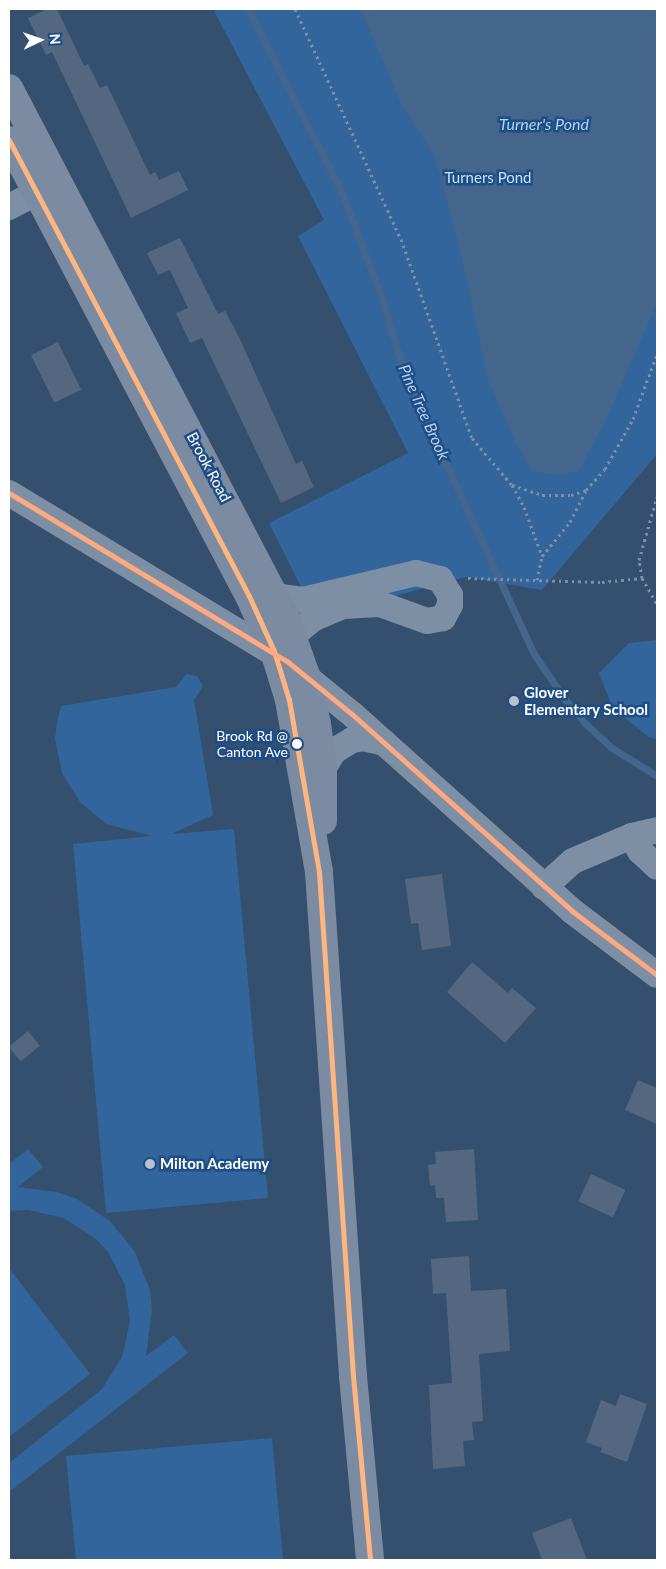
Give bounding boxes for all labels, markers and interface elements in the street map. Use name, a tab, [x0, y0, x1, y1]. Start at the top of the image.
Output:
north arrow	[15, 15, 65, 65]
text: N	[47, 33, 64, 45]
water label: Turner's Pond	[499, 114, 589, 134]
park label: Turners Pond	[444, 169, 532, 187]
water label: Pine Tree Brook	[394, 361, 454, 463]
street label: Brook Road	[183, 429, 235, 505]
place label: Glover Elementary School	[524, 683, 648, 718]
marker: Glover Elementary School	[508, 695, 520, 707]
place label: Brook Rd @ Canton Ave	[216, 728, 288, 760]
marker: Brook Rd @ Canton Ave	[292, 739, 302, 749]
place label: Milton Academy	[160, 1155, 270, 1173]
marker: Milton Academy	[144, 1158, 156, 1170]

